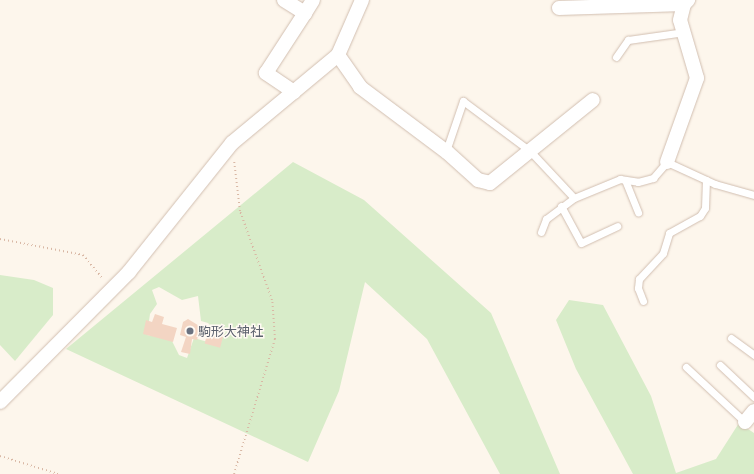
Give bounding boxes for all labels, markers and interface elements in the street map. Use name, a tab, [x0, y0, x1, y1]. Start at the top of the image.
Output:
place label: 駒形大神社	[198, 323, 263, 339]
marker: 駒形大神社	[185, 326, 195, 336]

